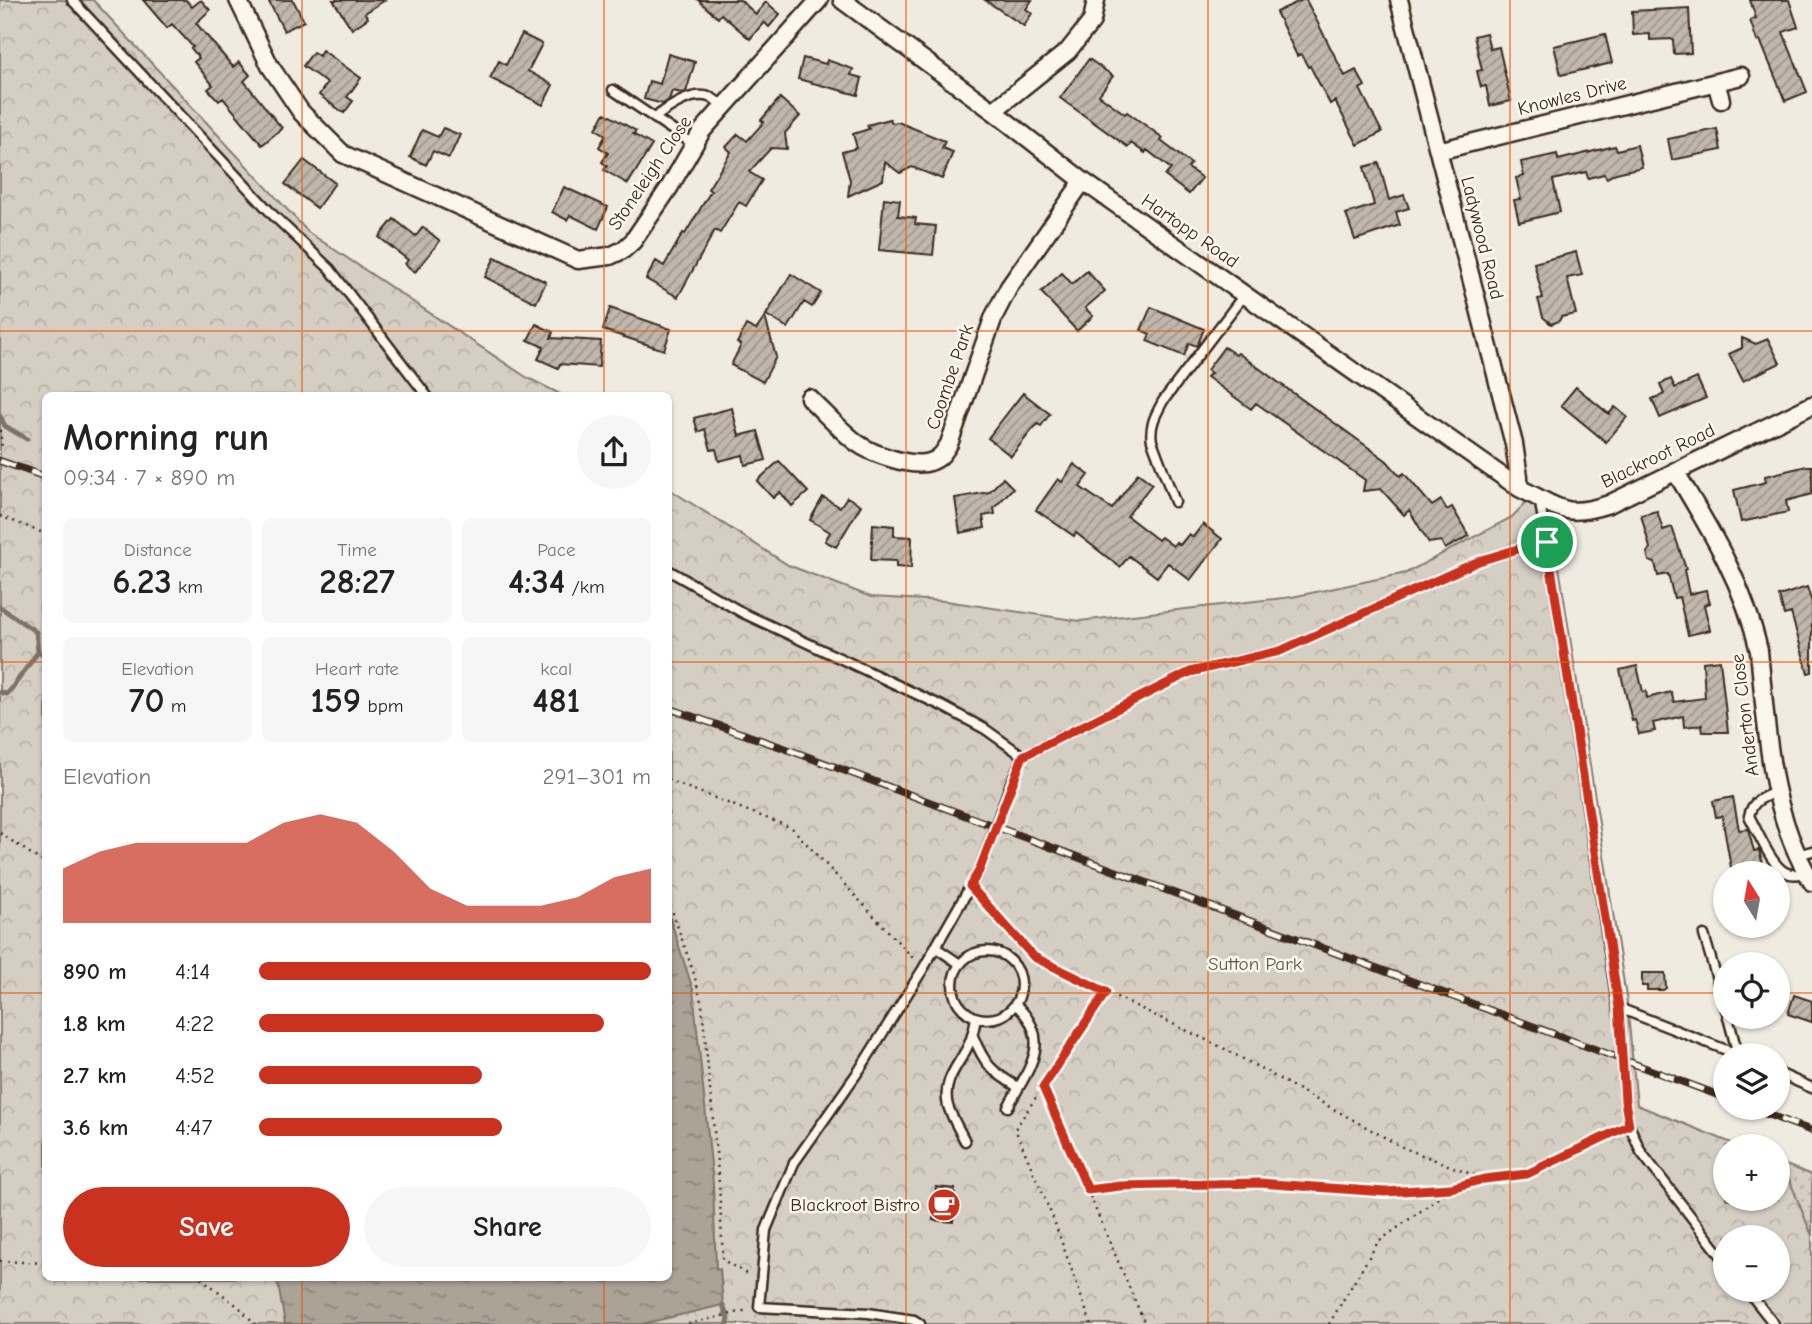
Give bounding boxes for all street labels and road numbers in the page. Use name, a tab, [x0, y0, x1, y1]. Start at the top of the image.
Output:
street label: Knowles Drive	[1515, 72, 1629, 120]
street label: Stoneleigh Close	[604, 112, 696, 234]
street label: Ladywood Road	[1456, 174, 1508, 302]
street label: Hartopp Road	[1137, 189, 1243, 273]
street label: Coombe Park	[922, 321, 979, 433]
street label: Blackroot Road	[1597, 419, 1719, 493]
street label: Anderton Close	[1727, 652, 1763, 778]

